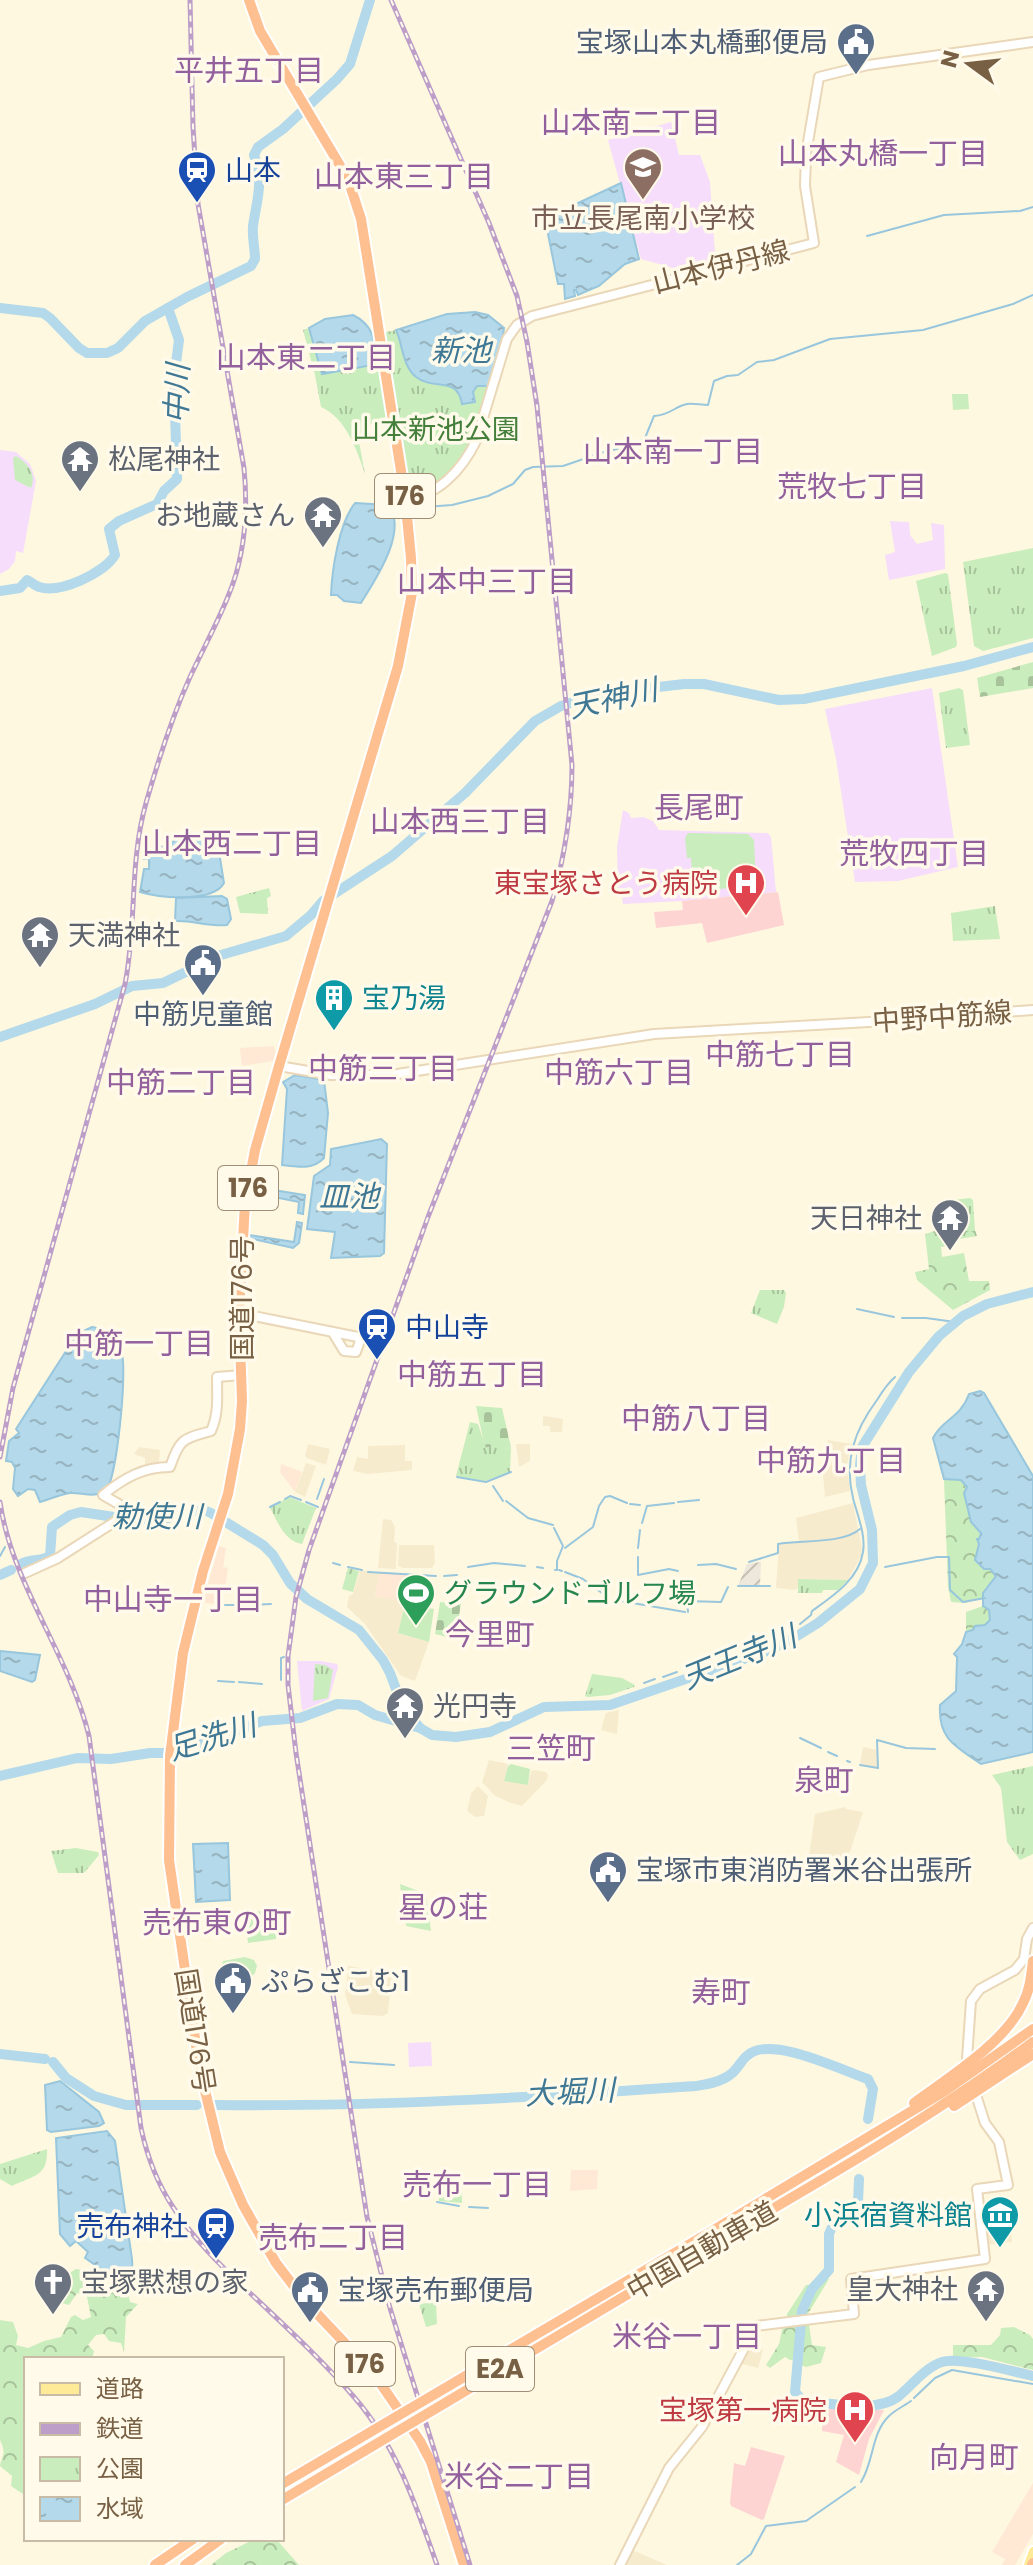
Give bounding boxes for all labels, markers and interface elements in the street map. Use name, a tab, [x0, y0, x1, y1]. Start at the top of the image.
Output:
public building icon: 宝塚山本丸橋郵便局	[835, 21, 877, 76]
place label: 宝塚山本丸橋郵便局	[576, 23, 828, 62]
north arrow	[929, 24, 1009, 104]
text: N	[933, 47, 967, 71]
district label: 平井五丁目	[174, 49, 324, 92]
district label: 山本南二丁目	[541, 101, 721, 144]
district label: 山本丸橋一丁目	[778, 132, 988, 175]
school or university icon: 市立長尾南小学校	[622, 146, 664, 201]
station icon: 山本	[176, 149, 218, 204]
place label: 山本	[225, 151, 281, 190]
district label: 山本東三丁目	[314, 155, 494, 198]
place label: 市立長尾南小学校	[531, 199, 755, 238]
street label: 山本伊丹線	[648, 231, 794, 303]
water label: 新池	[431, 329, 494, 372]
district label: 山本東二丁目	[216, 336, 396, 379]
water label: 中川	[154, 360, 200, 425]
park label: 山本新池公園	[352, 410, 520, 449]
district label: 山本南一丁目	[583, 430, 763, 473]
temple icon: 松尾神社	[59, 438, 101, 493]
place label: 松尾神社	[108, 440, 220, 479]
district label: 荒牧七丁目	[777, 465, 927, 508]
road number: 176	[375, 474, 435, 518]
temple icon: お地蔵さん	[302, 494, 344, 549]
place label: お地蔵さん	[155, 496, 295, 535]
district label: 山本中三丁目	[397, 560, 577, 603]
water label: 天神川	[565, 667, 664, 728]
district label: 長尾町	[654, 786, 744, 829]
district label: 山本西三丁目	[370, 800, 550, 843]
district label: 山本西二丁目	[142, 822, 322, 865]
district label: 荒牧四丁目	[839, 832, 989, 875]
hospital icon: 東宝塚さとう病院	[725, 862, 767, 917]
place label: 東宝塚さとう病院	[494, 864, 718, 903]
temple icon: 天満神社	[19, 914, 61, 969]
place label: 天満神社	[68, 916, 180, 955]
public building icon: 中筋児童館	[182, 942, 224, 997]
building icon: 宝乃湯	[313, 977, 355, 1032]
place label: 宝乃湯	[362, 979, 446, 1018]
street label: 中野中筋線	[871, 993, 1013, 1041]
place label: 中筋児童館	[133, 995, 273, 1034]
district label: 中筋七丁目	[705, 1033, 855, 1076]
district label: 中筋三丁目	[308, 1047, 458, 1090]
district label: 中筋六丁目	[544, 1051, 694, 1094]
district label: 中筋二丁目	[106, 1061, 256, 1104]
road number: 176	[218, 1166, 278, 1210]
water label: 皿池	[319, 1175, 382, 1218]
temple icon: 天日神社	[929, 1197, 971, 1252]
place label: 天日神社	[810, 1199, 922, 1238]
street label: 国道176号	[223, 1235, 262, 1361]
station icon: 中山寺	[356, 1306, 398, 1361]
place label: 中山寺	[405, 1308, 489, 1347]
district label: 中筋一丁目	[64, 1322, 214, 1365]
district label: 中筋五丁目	[397, 1353, 547, 1396]
district label: 中筋八丁目	[621, 1397, 771, 1440]
district label: 中筋九丁目	[756, 1439, 906, 1482]
water label: 勅使川	[112, 1495, 205, 1538]
sports icon: グラウンドゴルフ場	[395, 1572, 437, 1627]
place label: グラウンドゴルフ場	[444, 1574, 696, 1613]
district label: 中山寺一丁目	[83, 1578, 263, 1621]
district label: 今里町	[445, 1613, 535, 1656]
water label: 天王寺川	[675, 1613, 805, 1699]
temple icon: 光円寺	[384, 1685, 426, 1740]
place label: 光円寺	[433, 1687, 517, 1726]
water label: 足洗川	[163, 1702, 264, 1771]
district label: 三笠町	[506, 1727, 596, 1770]
district label: 泉町	[794, 1759, 854, 1802]
public building icon: 宝塚市東消防署米谷出張所	[587, 1849, 629, 1904]
place label: 宝塚市東消防署米谷出張所	[636, 1851, 972, 1890]
district label: 星の荘	[398, 1886, 488, 1929]
district label: 売布東の町	[142, 1901, 292, 1944]
public building icon: ぷらざこむ1	[212, 1960, 254, 2015]
place label: ぷらざこむ1	[261, 1962, 410, 2001]
street label: 国道176号	[166, 1966, 224, 2096]
district label: 寿町	[691, 1971, 751, 2014]
water label: 大堀川	[524, 2068, 619, 2116]
district label: 売布一丁目	[402, 2163, 552, 2206]
street label: 中国自動車道	[619, 2192, 785, 2310]
museum icon: 小浜宿資料館	[979, 2194, 1021, 2249]
place label: 小浜宿資料館	[804, 2196, 972, 2235]
station icon: 売布神社	[195, 2205, 237, 2260]
place label: 売布神社	[76, 2207, 188, 2246]
district label: 売布二丁目	[258, 2216, 408, 2259]
church icon: 宝塚黙想の家	[32, 2261, 74, 2316]
place label: 宝塚黙想の家	[81, 2263, 249, 2302]
temple icon: 皇大神社	[965, 2268, 1007, 2323]
public building icon: 宝塚売布郵便局	[289, 2269, 331, 2324]
place label: 皇大神社	[846, 2270, 958, 2309]
place label: 宝塚売布郵便局	[338, 2271, 534, 2310]
district label: 米谷一丁目	[612, 2315, 762, 2358]
road number: 176	[335, 2342, 395, 2386]
road number: E2A	[466, 2347, 534, 2391]
legend	[24, 2357, 284, 2541]
text: 道路	[96, 2372, 144, 2405]
hospital icon: 宝塚第一病院	[834, 2389, 876, 2444]
place label: 宝塚第一病院	[659, 2391, 827, 2430]
text: 鉄道	[96, 2412, 144, 2445]
district label: 向月町	[929, 2436, 1019, 2479]
text: 公園	[96, 2452, 144, 2485]
district label: 米谷二丁目	[444, 2455, 594, 2498]
text: 水域	[96, 2492, 144, 2525]

